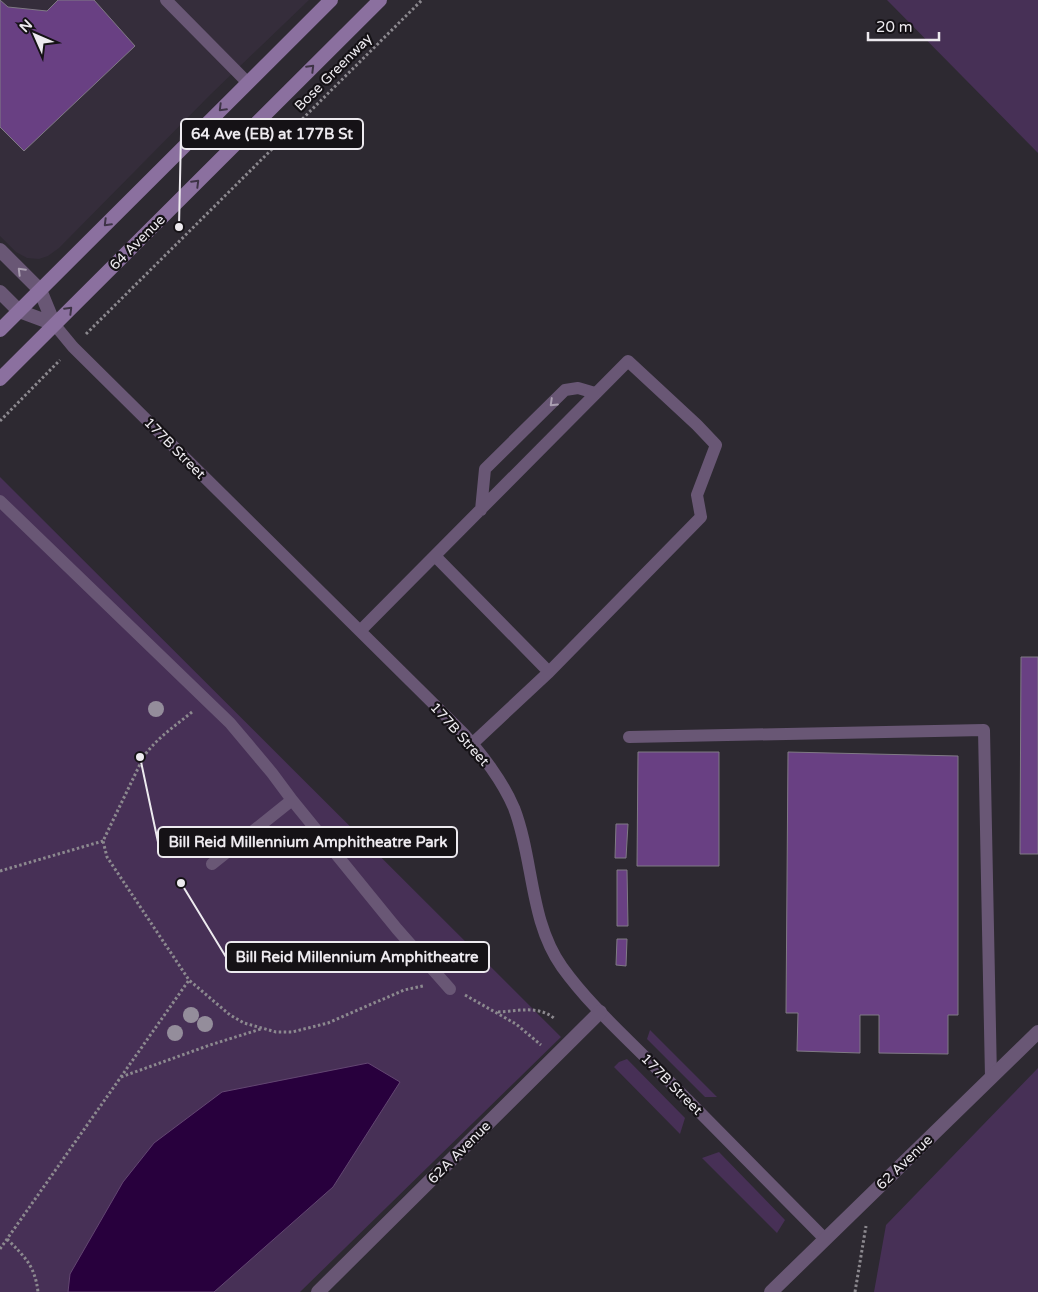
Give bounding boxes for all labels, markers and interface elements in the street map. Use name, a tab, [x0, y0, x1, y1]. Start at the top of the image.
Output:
north arrow	[10, 10, 60, 60]
scale bar	[868, 10, 939, 42]
text: N	[16, 16, 36, 36]
text: 20 m	[876, 18, 913, 36]
street label: Bose Greenway	[291, 30, 376, 115]
one-way arrow	[306, 65, 315, 74]
one-way arrow	[219, 103, 228, 112]
callout: 64 Ave (EB) at 177B St	[181, 119, 363, 149]
text: 64 Ave (EB) at 177B St	[191, 125, 353, 143]
one-way arrow	[190, 180, 199, 189]
street label: 64 Avenue	[106, 211, 169, 274]
one-way arrow	[104, 217, 113, 226]
one-way arrow	[17, 268, 26, 277]
one-way arrow	[63, 307, 72, 316]
one-way arrow	[549, 397, 558, 406]
street label: 177B Street	[140, 414, 209, 483]
street label: 177B Street	[427, 699, 493, 770]
callout: Bill Reid Millennium Amphitheatre Park	[158, 827, 457, 857]
text: Bill Reid Millennium Amphitheatre Park	[169, 833, 448, 852]
callout: Bill Reid Millennium Amphitheatre	[226, 942, 489, 972]
text: Bill Reid Millennium Amphitheatre	[235, 948, 479, 967]
street label: 177B Street	[637, 1050, 706, 1119]
street label: 62A Avenue	[424, 1117, 494, 1187]
street label: 62 Avenue	[873, 1131, 936, 1193]

